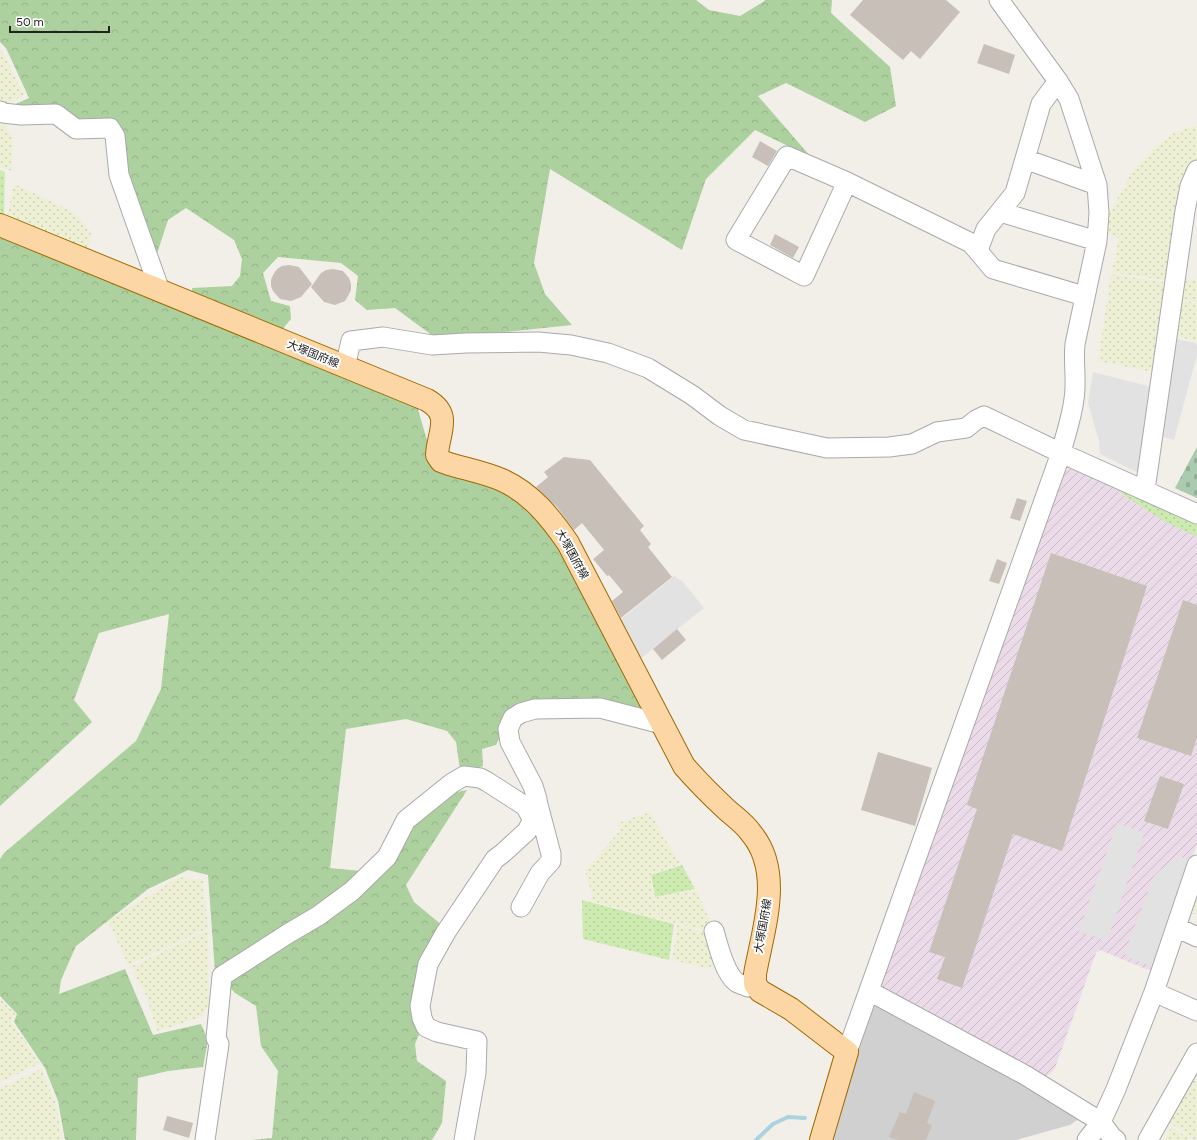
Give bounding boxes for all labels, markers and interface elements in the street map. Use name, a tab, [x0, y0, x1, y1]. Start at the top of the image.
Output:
scale bar	[10, 8, 109, 34]
text: 50 m	[16, 15, 44, 29]
street label: 大塚国府線	[285, 338, 341, 370]
street label: 大塚国府線	[553, 527, 591, 581]
street label: 大塚国府線	[752, 898, 774, 954]

